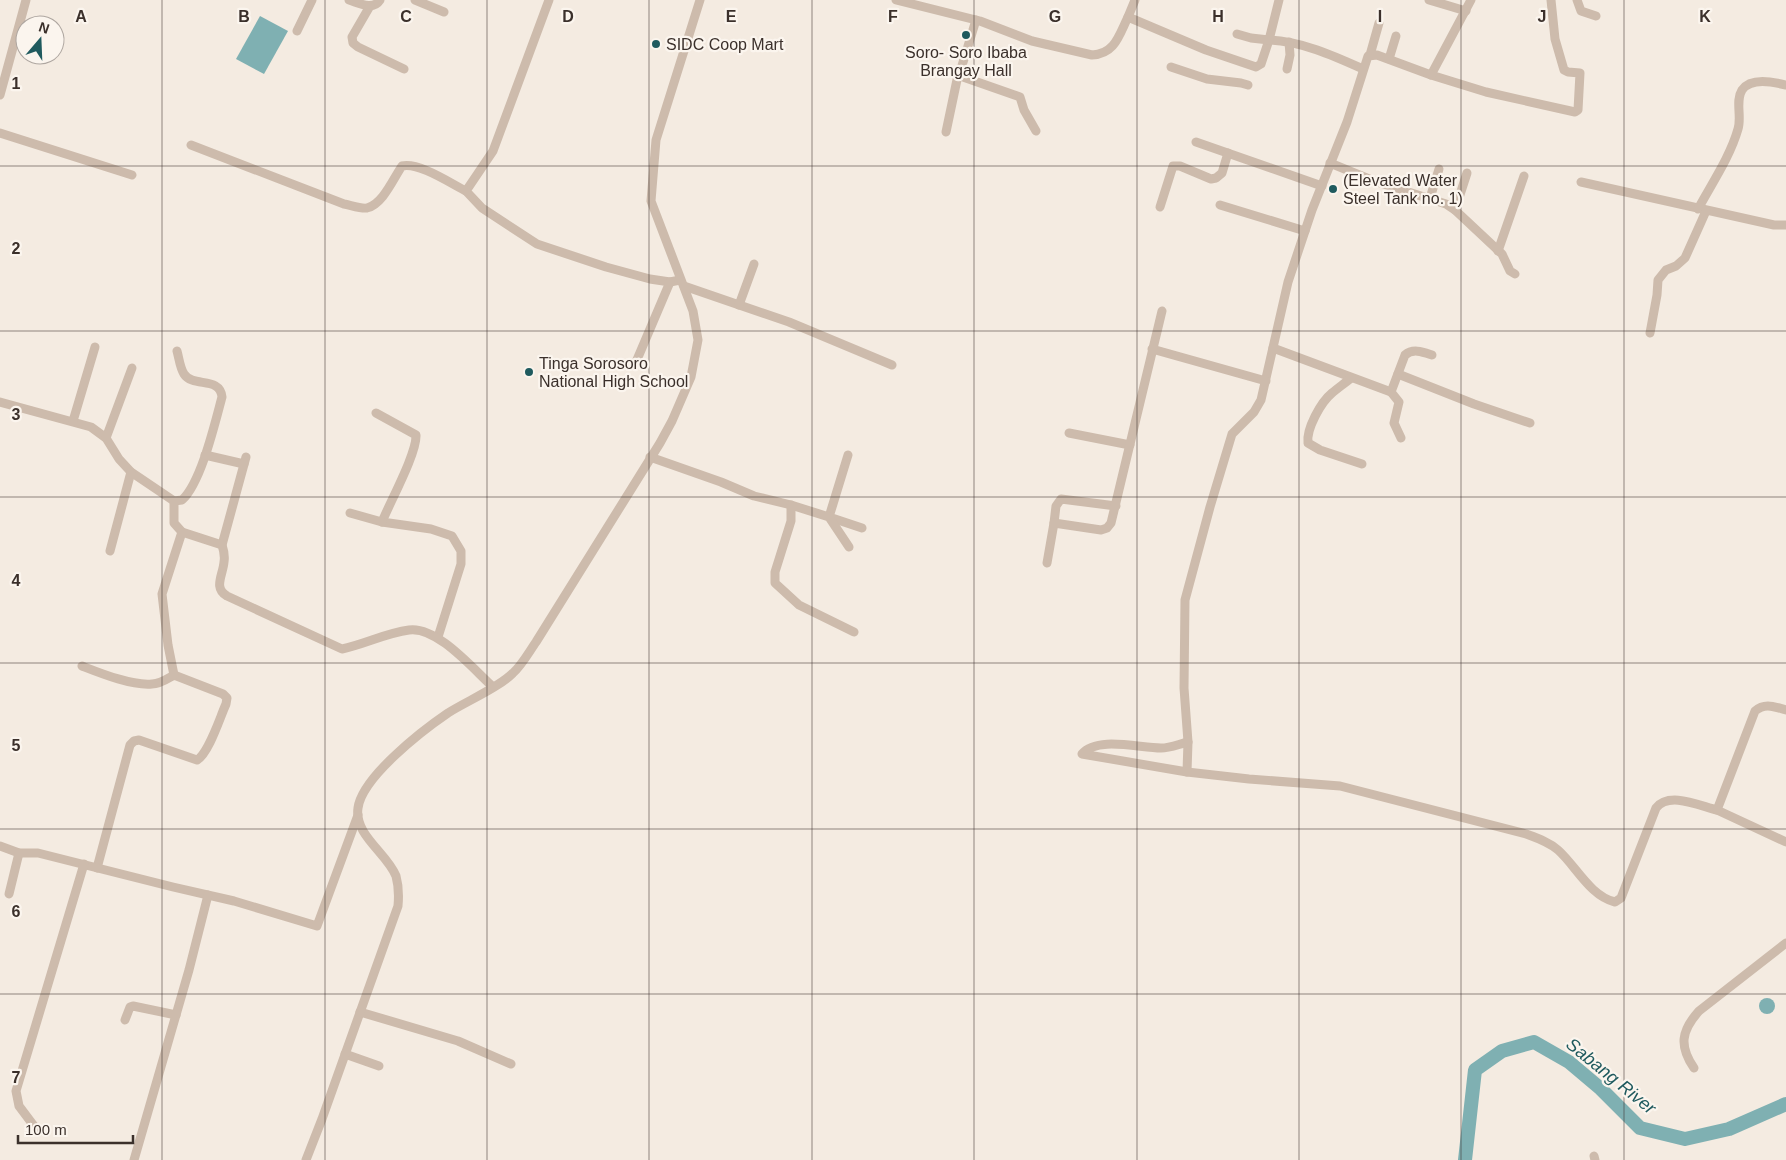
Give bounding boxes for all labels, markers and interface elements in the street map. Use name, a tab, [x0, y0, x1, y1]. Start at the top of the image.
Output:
text: A	[75, 8, 87, 25]
text: B	[238, 8, 250, 25]
text: C	[400, 8, 412, 25]
text: D	[562, 8, 574, 25]
text: E	[726, 8, 737, 25]
text: F	[888, 8, 898, 25]
text: G	[1049, 8, 1061, 25]
text: H	[1212, 8, 1224, 25]
text: I	[1378, 8, 1382, 25]
text: J	[1538, 8, 1546, 25]
text: K	[1699, 8, 1711, 25]
north arrow	[15, 15, 65, 65]
text: N	[37, 18, 52, 37]
marker: Soro- Soro Ibaba Brangay Hall	[960, 29, 972, 41]
place label: SIDC Coop Mart	[666, 36, 784, 53]
marker: SIDC Coop Mart	[650, 38, 662, 50]
place label: Soro- Soro Ibaba Brangay Hall	[905, 44, 1027, 79]
text: 1	[12, 75, 21, 92]
place label: (Elevated Water Steel Tank no. 1)	[1343, 172, 1463, 207]
marker: (Elevated Water Steel Tank no. 1)	[1327, 183, 1339, 195]
text: 2	[12, 240, 21, 257]
place label: Tinga Sorosoro National High School	[539, 355, 688, 390]
marker: Tinga Sorosoro National High School	[523, 366, 535, 378]
text: 3	[12, 406, 21, 423]
text: 4	[12, 572, 21, 589]
text: 5	[12, 737, 21, 754]
text: 6	[12, 903, 21, 920]
water label: Sabang River	[1562, 1034, 1660, 1119]
text: 7	[12, 1069, 21, 1086]
scale bar	[18, 1112, 132, 1144]
text: 100 m	[25, 1121, 67, 1138]

